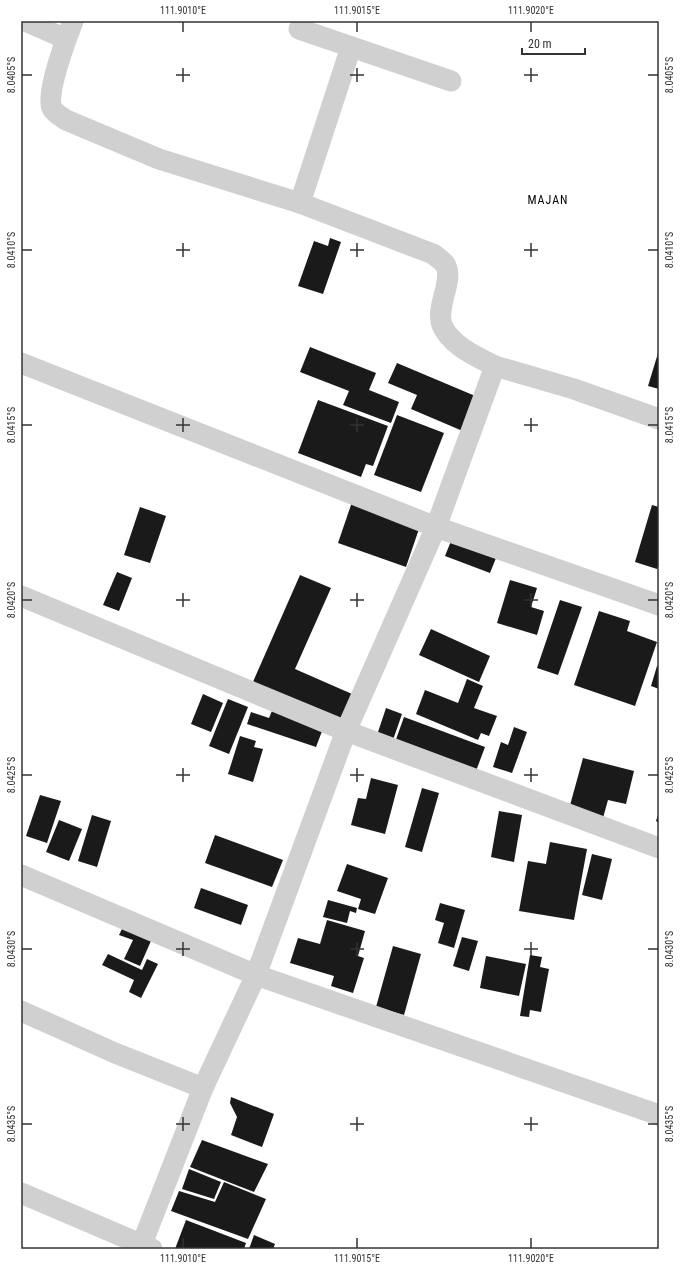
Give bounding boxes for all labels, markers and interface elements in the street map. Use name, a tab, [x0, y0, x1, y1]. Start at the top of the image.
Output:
text: 111.9010°E	[160, 5, 206, 16]
text: 111.9015°E	[334, 5, 380, 16]
text: 111.9020°E	[508, 5, 554, 16]
scale bar	[522, 30, 585, 56]
text: 20 m	[528, 37, 552, 51]
text: 8.0405°S	[6, 57, 17, 93]
text: 8.0405°S	[664, 57, 675, 93]
district label: MAJAN	[527, 193, 569, 207]
text: 8.0410°S	[6, 232, 17, 268]
text: 8.0410°S	[664, 232, 675, 268]
text: 8.0415°S	[6, 407, 17, 443]
text: 8.0415°S	[664, 407, 675, 443]
text: 8.0420°S	[6, 582, 17, 618]
text: 8.0420°S	[664, 582, 675, 618]
text: 8.0425°S	[6, 757, 17, 793]
text: 8.0425°S	[664, 757, 675, 793]
text: 8.0430°S	[6, 931, 17, 967]
text: 8.0430°S	[664, 931, 675, 967]
text: 8.0435°S	[6, 1106, 17, 1142]
text: 8.0435°S	[664, 1106, 675, 1142]
text: 111.9010°E	[160, 1253, 206, 1264]
text: 111.9015°E	[334, 1253, 380, 1264]
text: 111.9020°E	[508, 1253, 554, 1264]

